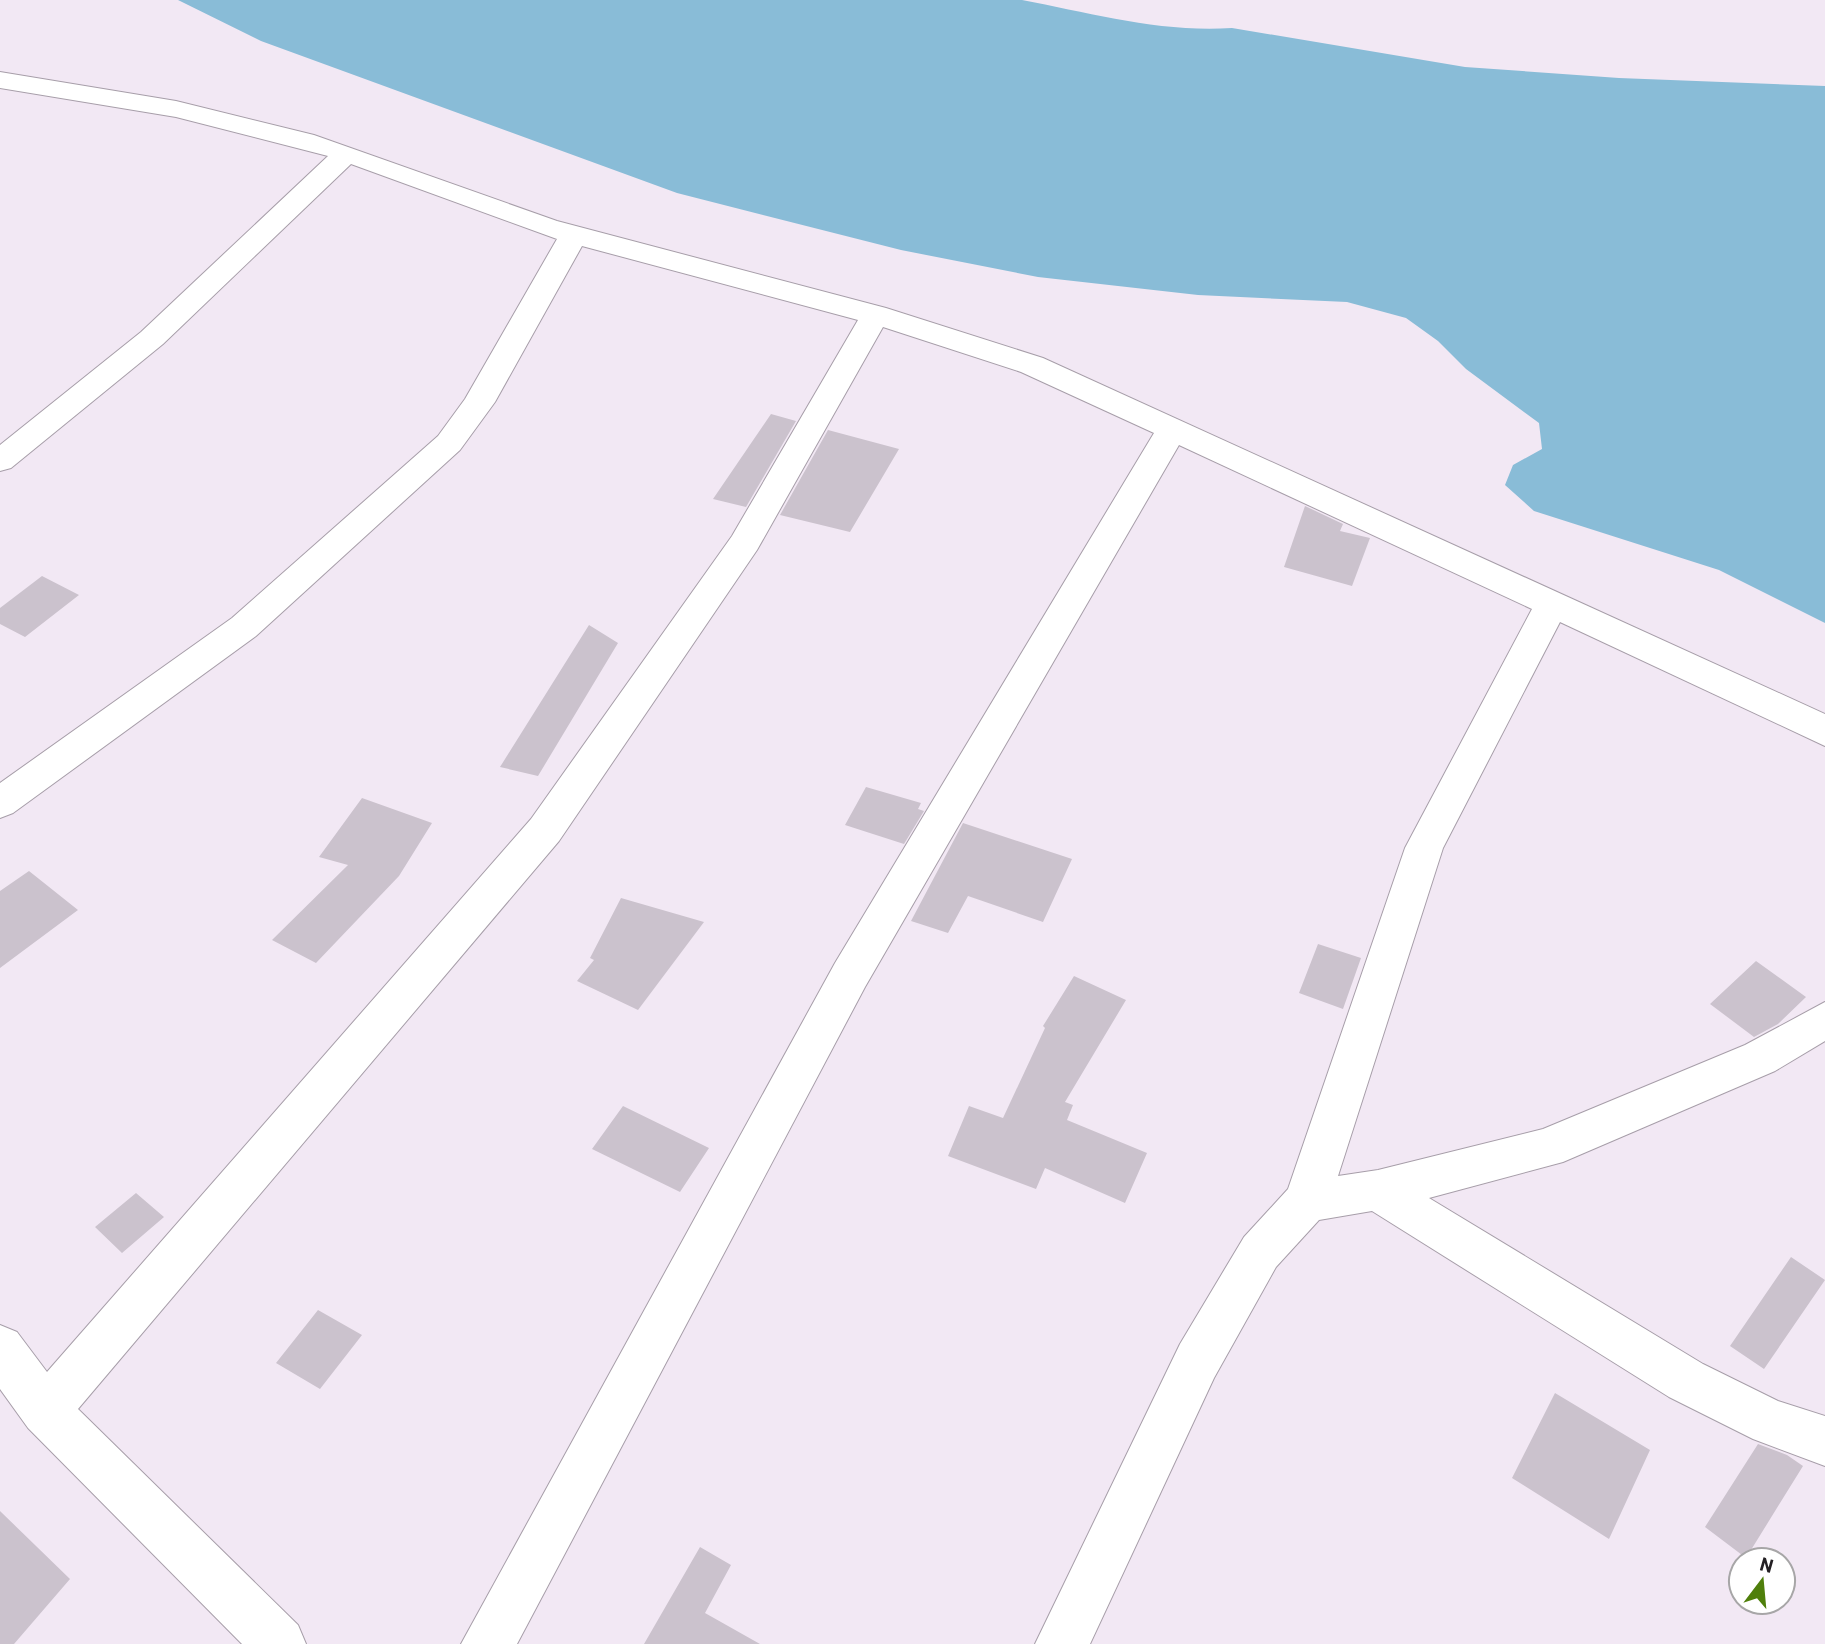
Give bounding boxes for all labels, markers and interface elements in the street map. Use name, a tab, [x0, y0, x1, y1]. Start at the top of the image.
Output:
north arrow	[1727, 1546, 1797, 1616]
text: N	[1758, 1551, 1776, 1577]

